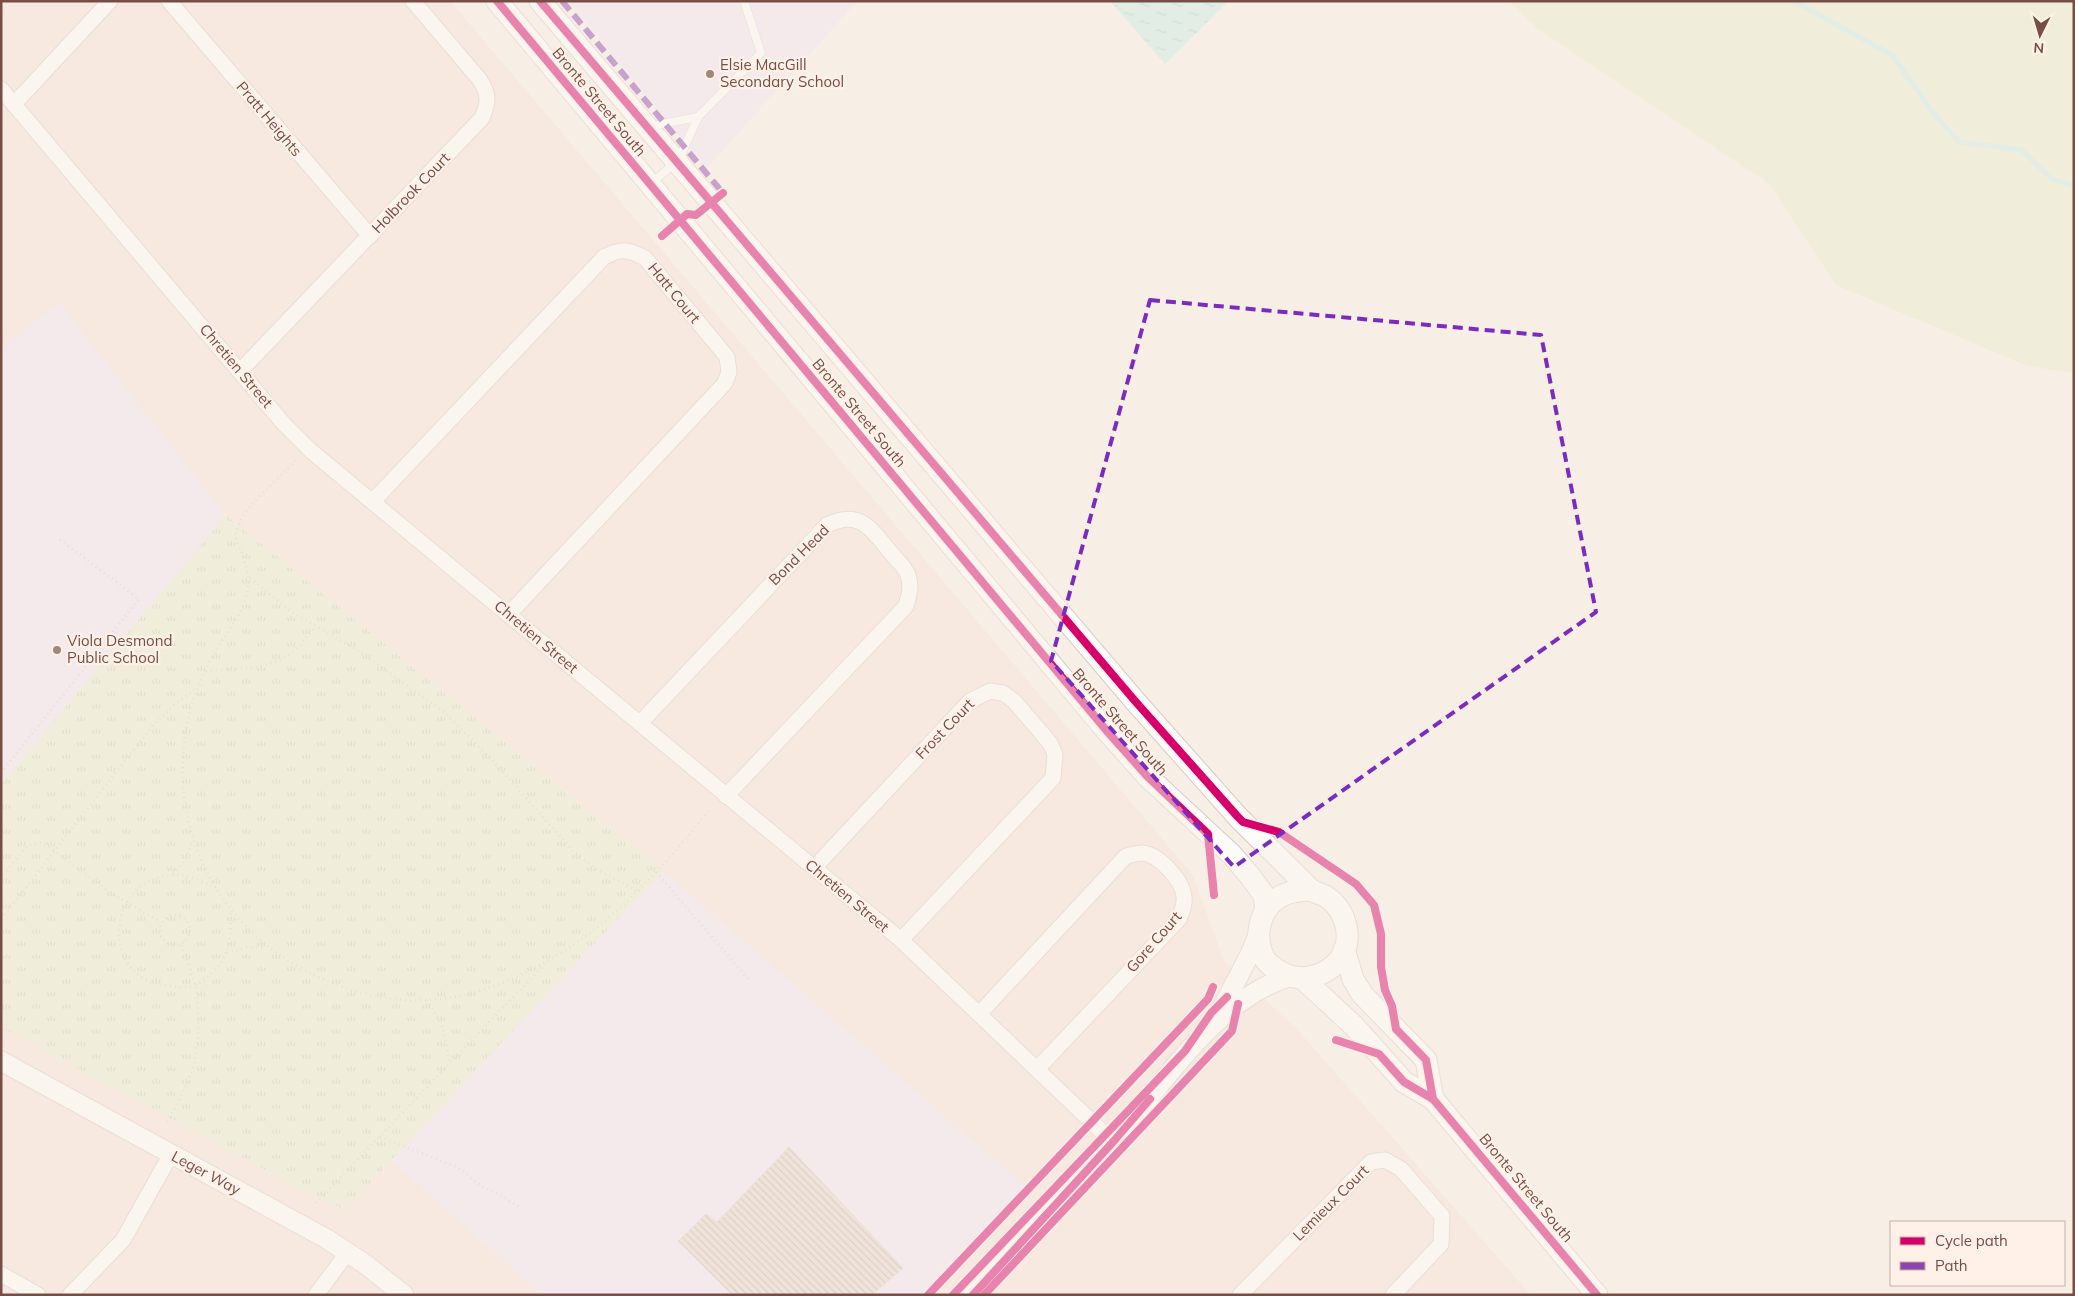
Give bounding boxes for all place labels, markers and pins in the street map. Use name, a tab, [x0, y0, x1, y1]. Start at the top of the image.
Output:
place label: Elsie MacGill Secondary School	[720, 55, 844, 91]
marker: Elsie MacGill Secondary School	[704, 68, 716, 80]
place label: Viola Desmond Public School	[67, 631, 172, 667]
marker: Viola Desmond Public School	[51, 644, 63, 656]

